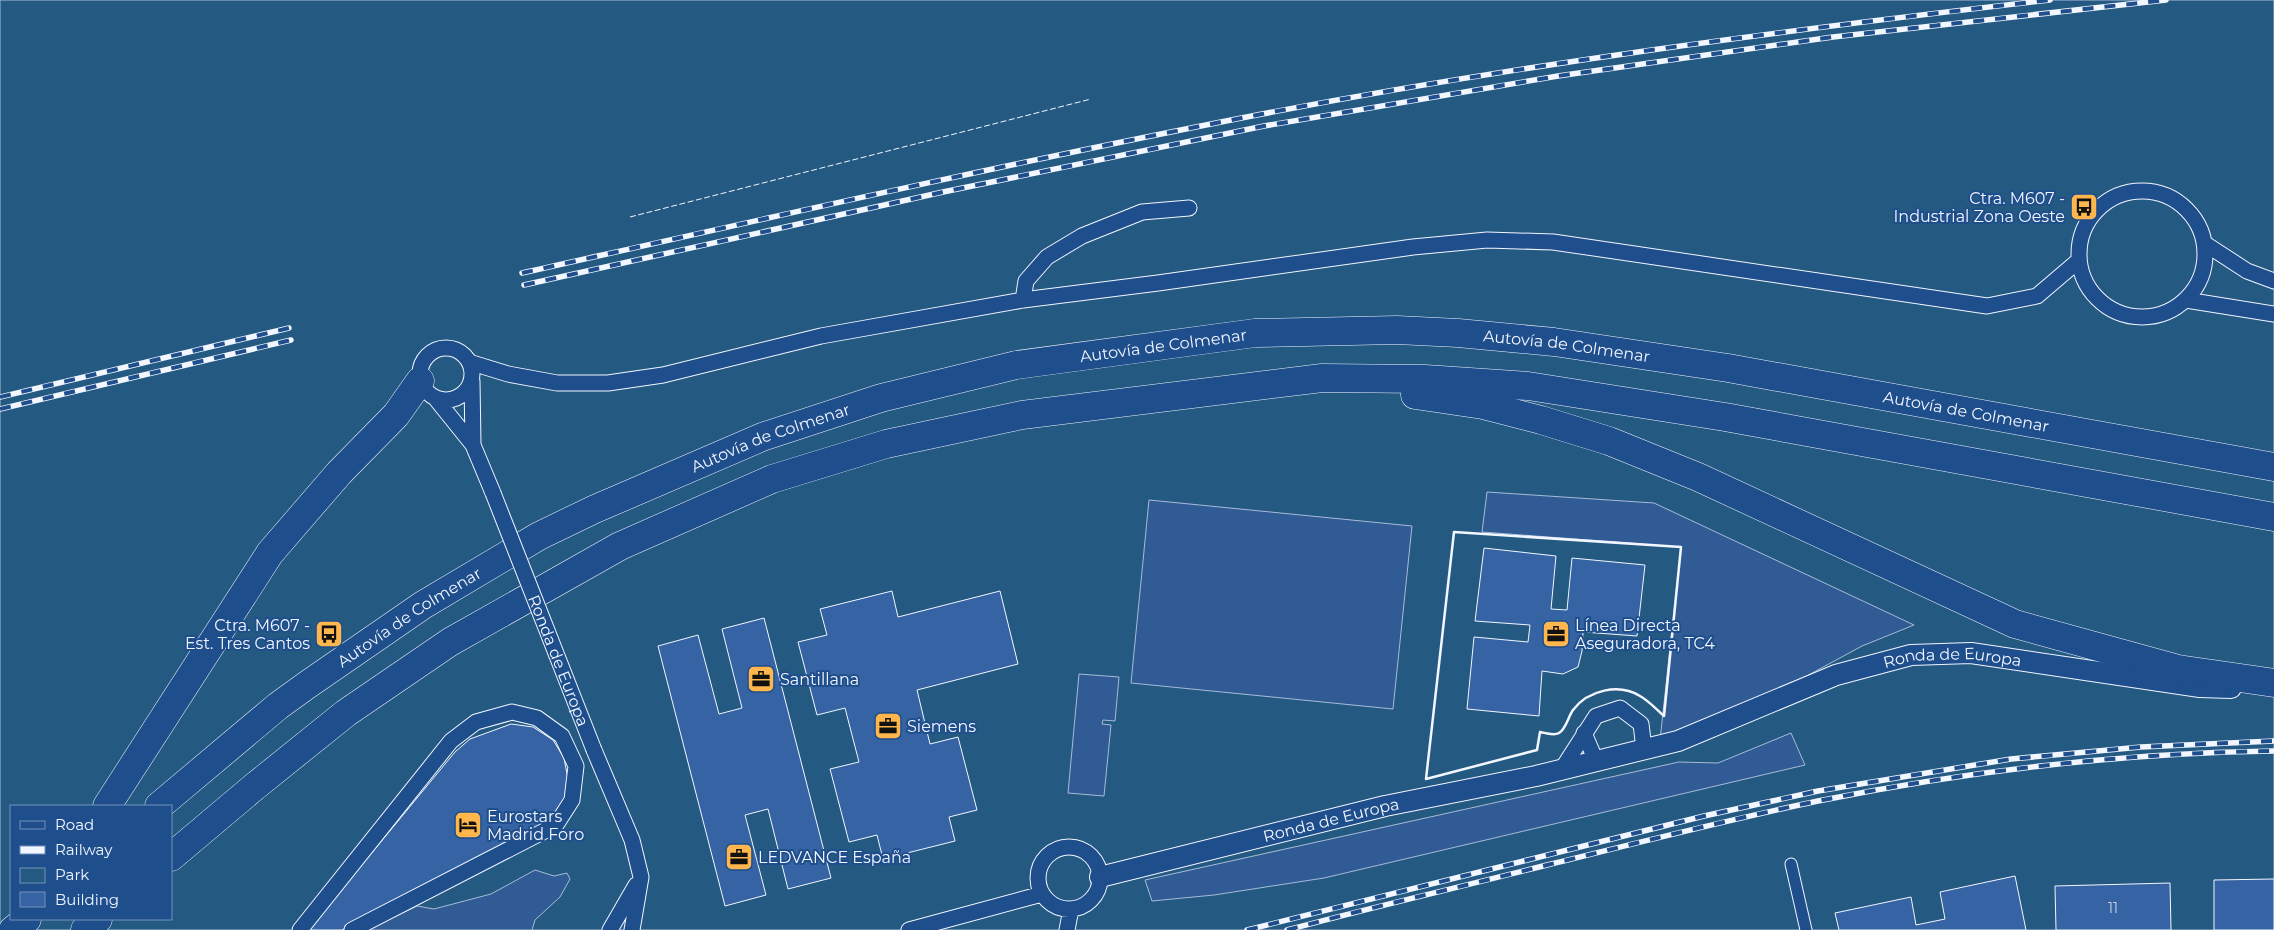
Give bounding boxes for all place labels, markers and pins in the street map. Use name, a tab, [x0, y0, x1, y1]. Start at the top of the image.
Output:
place label: Ctra. M607 - Industrial Zona Oeste	[1894, 189, 2065, 226]
bus stop icon: Ctra. M607 - Industrial Zona Oeste	[2069, 192, 2099, 222]
place label: Ctra. M607 - Est. Tres Cantos	[185, 616, 310, 653]
place label: Línea Directa Aseguradora, TC4	[1575, 616, 1715, 653]
bus stop icon: Ctra. M607 - Est. Tres Cantos	[314, 619, 344, 649]
office icon: Línea Directa Aseguradora, TC4	[1541, 619, 1571, 649]
office icon: Santillana	[746, 664, 776, 694]
place label: Santillana	[780, 670, 859, 689]
office icon: Siemens	[873, 711, 903, 741]
place label: Siemens	[907, 717, 976, 736]
place label: Eurostars Madrid Foro	[487, 807, 584, 844]
hotel icon: Eurostars Madrid Foro	[453, 810, 483, 840]
office icon: LEDVANCE España	[724, 842, 754, 872]
place label: LEDVANCE España	[758, 848, 911, 867]

